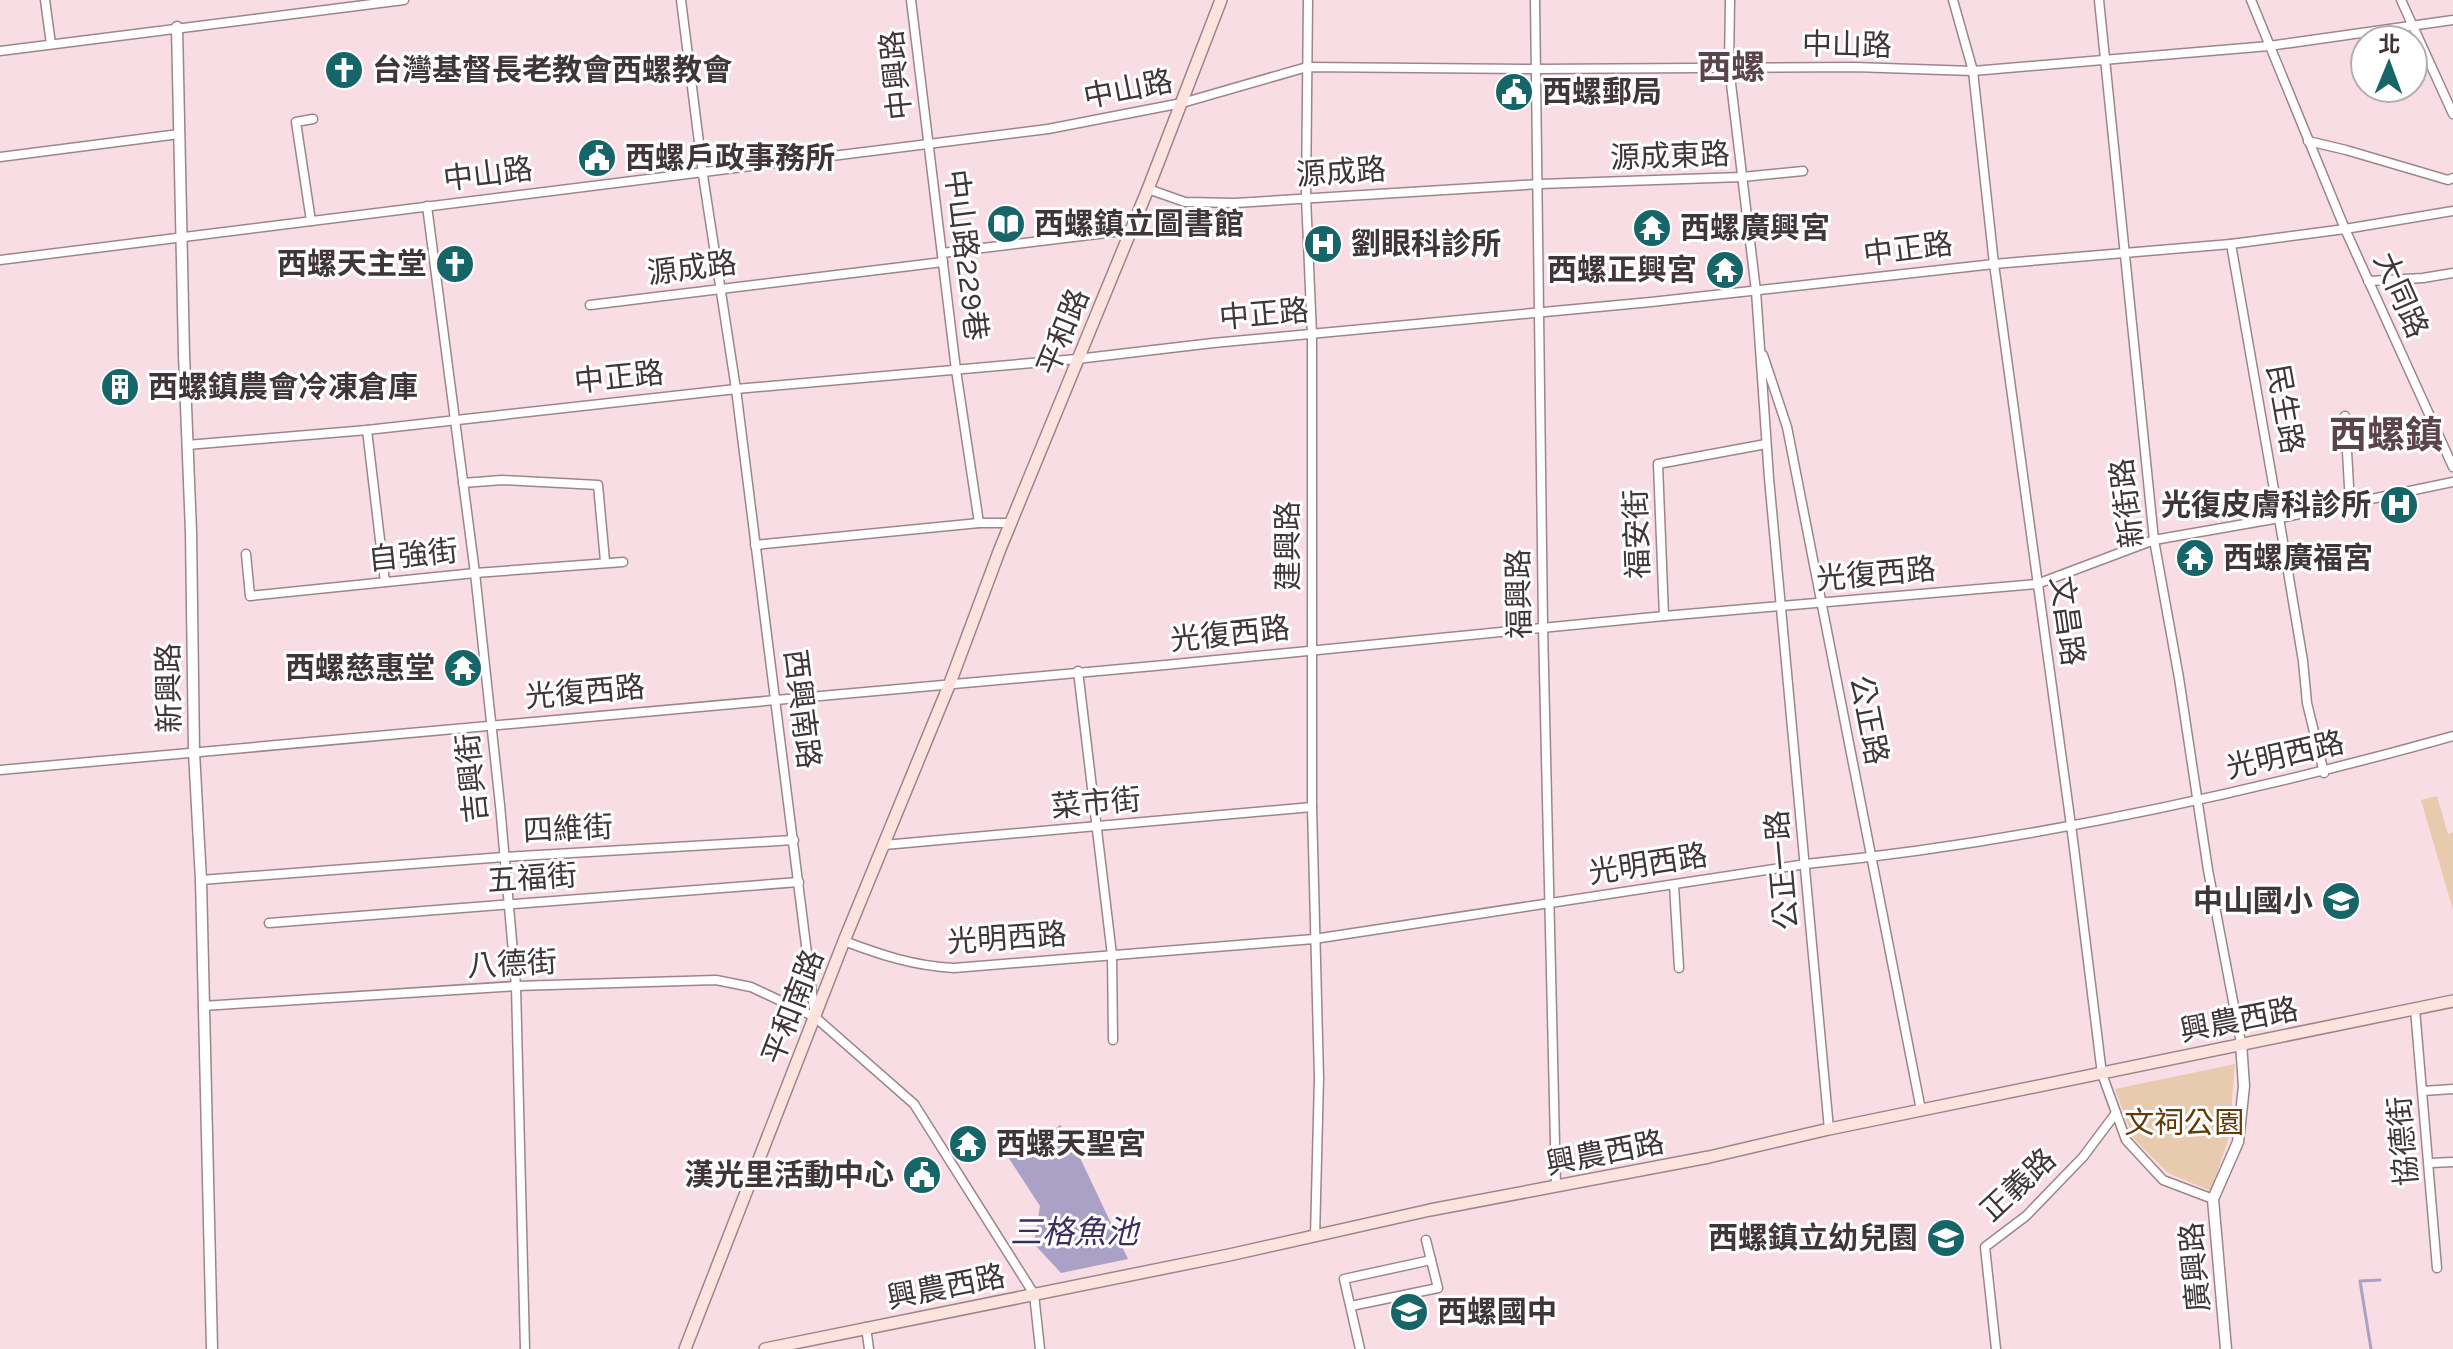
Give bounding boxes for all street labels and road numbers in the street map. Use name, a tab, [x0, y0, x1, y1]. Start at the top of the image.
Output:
street label: 中山路	[1802, 26, 1892, 64]
street label: 中興路	[873, 28, 919, 122]
street label: 中山路	[1080, 63, 1176, 115]
street label: 源成東路	[1609, 136, 1731, 176]
street label: 中山路	[441, 151, 535, 197]
street label: 源成路	[1295, 151, 1387, 193]
street label: 中山路229巷	[938, 167, 994, 343]
street label: 中正路	[1861, 226, 1955, 272]
street label: 源成路	[645, 245, 739, 291]
street label: 大同路	[2366, 247, 2436, 343]
street label: 平和路	[1029, 284, 1097, 380]
street label: 中正路	[1218, 292, 1310, 336]
street label: 中正路	[572, 354, 666, 400]
street label: 民生路	[2259, 362, 2311, 456]
street label: 新街路	[2104, 456, 2150, 550]
street label: 福安街	[1617, 488, 1657, 580]
street label: 建興路	[1270, 501, 1306, 591]
street label: 自強街	[366, 532, 460, 578]
street label: 福興路	[1500, 549, 1538, 639]
street label: 光復西路	[1815, 551, 1937, 597]
street label: 文昌路	[2043, 574, 2091, 668]
street label: 光復西路	[1168, 610, 1292, 658]
street label: 新興路	[150, 643, 188, 733]
street label: 西興南路	[777, 647, 827, 771]
street label: 光復西路	[524, 669, 646, 715]
street label: 公正路	[1843, 672, 1895, 768]
street label: 光明西路	[2222, 724, 2348, 786]
street label: 吉興街	[449, 731, 495, 825]
street label: 菜市街	[1050, 781, 1142, 825]
street label: 四維街	[522, 809, 614, 849]
street label: 公正一路	[1759, 809, 1805, 931]
street label: 光明西路	[1586, 837, 1710, 891]
street label: 五福街	[486, 857, 578, 899]
street label: 光明西路	[946, 916, 1068, 960]
street label: 八德街	[466, 944, 558, 984]
street label: 平和南路	[755, 945, 831, 1069]
street label: 興農西路	[2177, 991, 2301, 1049]
street label: 協德街	[2381, 1095, 2425, 1187]
street label: 興農西路	[1543, 1124, 1667, 1182]
street label: 正義路	[1973, 1141, 2063, 1229]
street label: 廣興路	[2173, 1221, 2217, 1313]
street label: 興農西路	[884, 1258, 1008, 1316]

